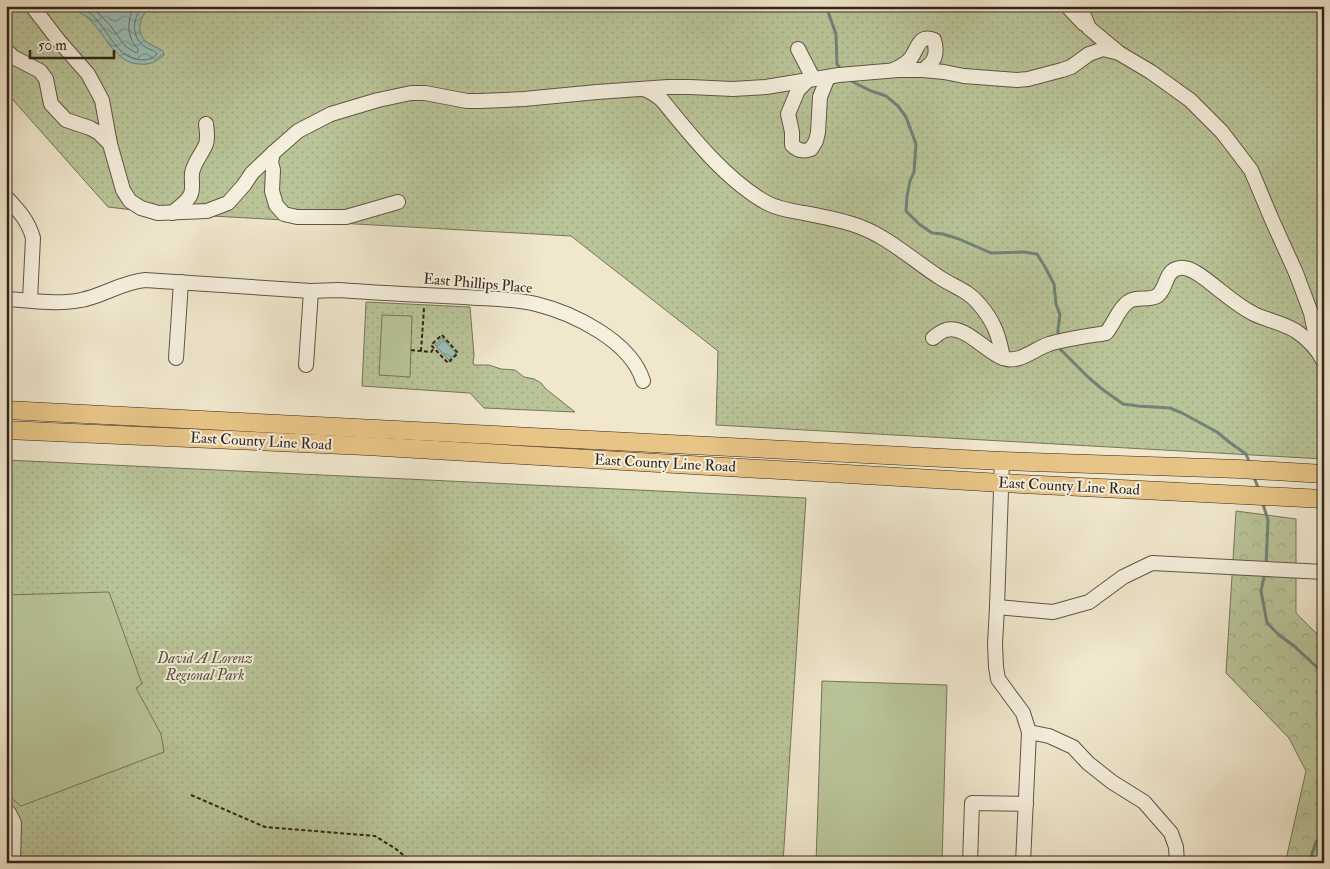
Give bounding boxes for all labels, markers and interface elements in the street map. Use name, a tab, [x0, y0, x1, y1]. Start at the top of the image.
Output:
scale bar	[30, 28, 114, 60]
text: 50 m	[38, 36, 67, 55]
street label: East Phillips Place	[423, 269, 533, 299]
street label: East County Line Road	[190, 428, 333, 455]
street label: East County Line Road	[594, 450, 737, 477]
street label: East County Line Road	[998, 473, 1141, 500]
park label: David A Lorenz Regional Park	[156, 649, 253, 685]

